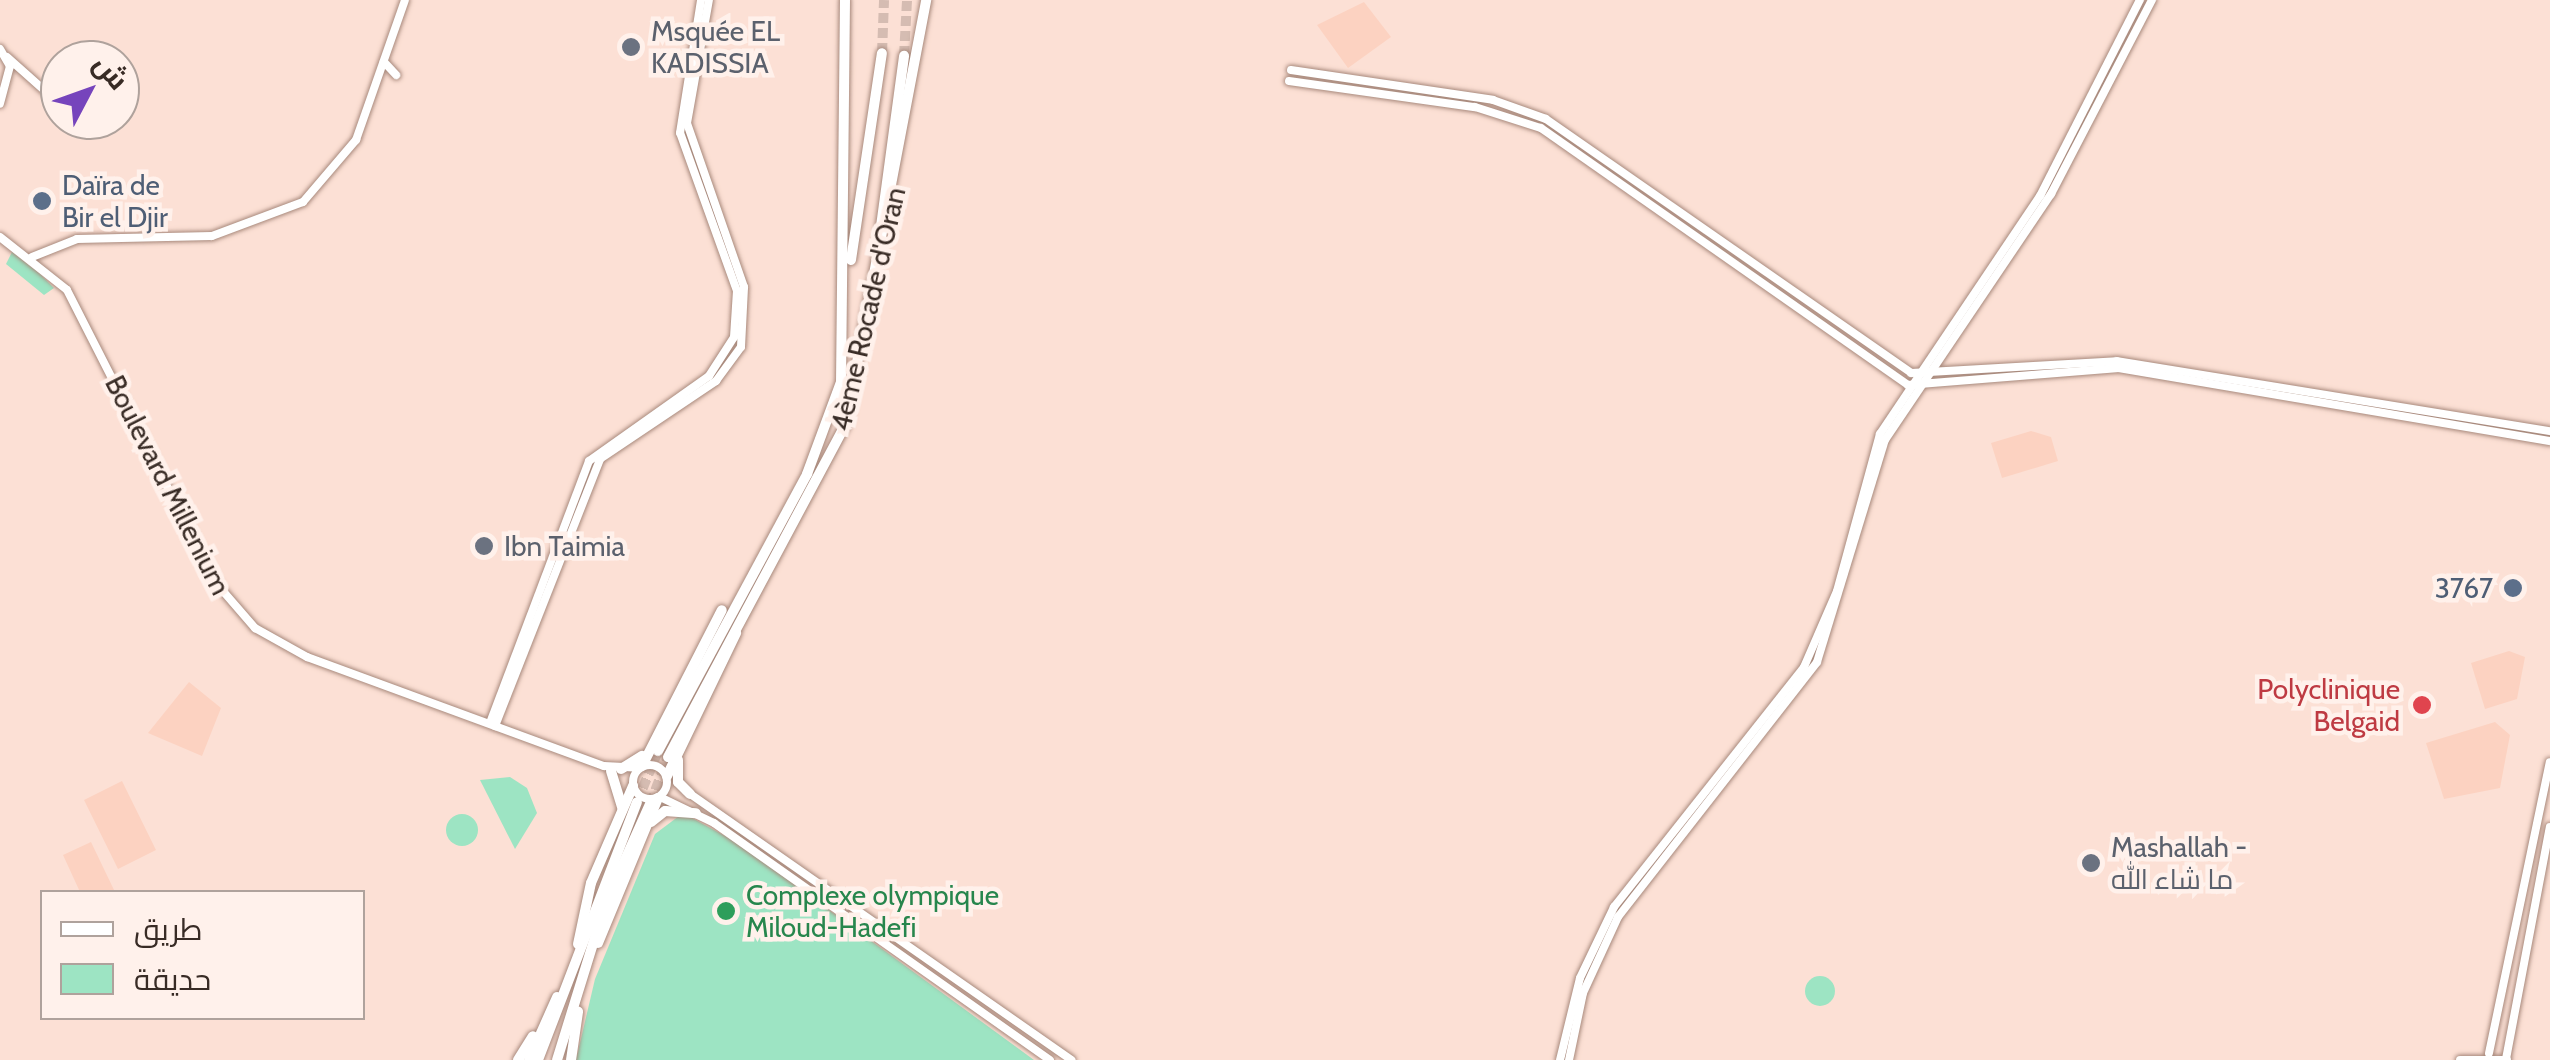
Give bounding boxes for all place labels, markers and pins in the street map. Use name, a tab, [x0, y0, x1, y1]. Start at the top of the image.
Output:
place label: Msquée EL KADISSIA	[651, 14, 780, 80]
marker: Msquée EL KADISSIA	[620, 36, 642, 58]
place label: Daïra de Bir el Djir	[62, 168, 168, 234]
marker: Daïra de Bir el Djir	[31, 190, 53, 212]
place label: Ibn Taimia	[504, 529, 625, 563]
marker: Ibn Taimia	[473, 535, 495, 557]
place label: 3767	[2435, 571, 2493, 605]
marker: 3767	[2502, 577, 2524, 599]
place label: Polyclinique Belgaid	[2257, 672, 2400, 738]
marker: Polyclinique Belgaid	[2409, 692, 2435, 718]
place label: Mashallah - ما شاء الله	[2111, 830, 2247, 896]
marker: Mashallah - ما شاء الله	[2080, 852, 2102, 874]
place label: Complexe olympique Miloud-Hadefi	[746, 878, 999, 944]
marker: Complexe olympique Miloud-Hadefi	[715, 900, 737, 922]

